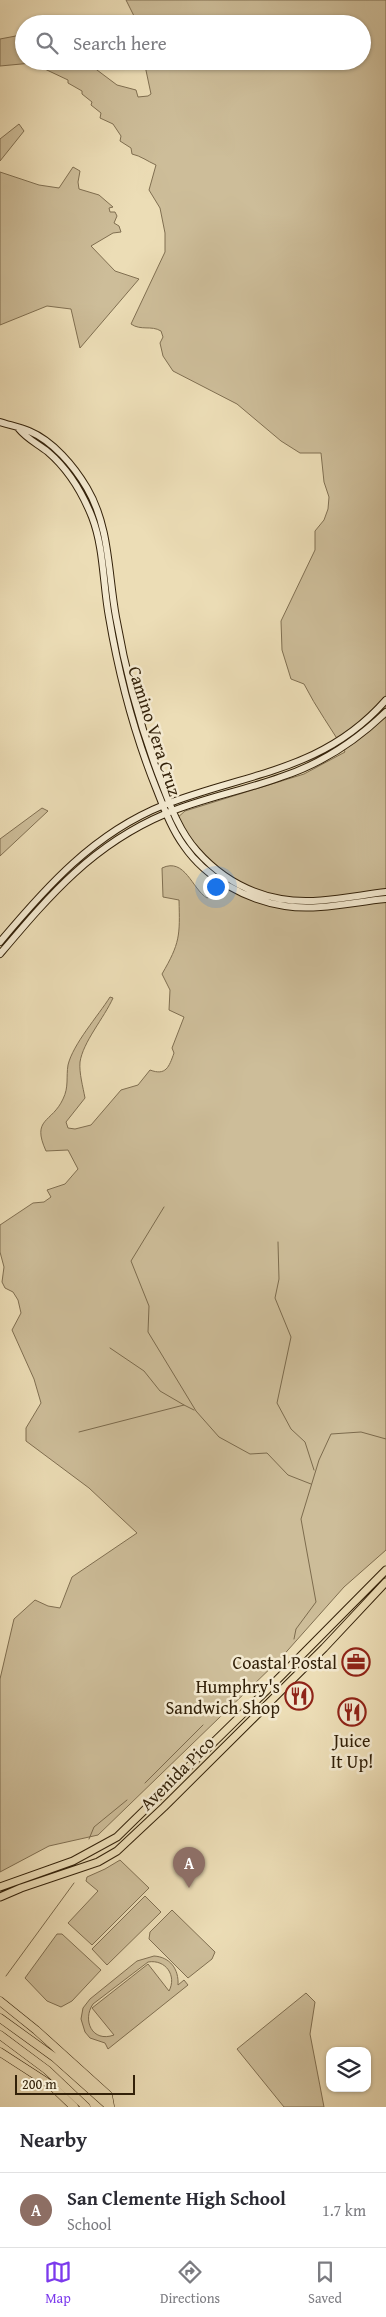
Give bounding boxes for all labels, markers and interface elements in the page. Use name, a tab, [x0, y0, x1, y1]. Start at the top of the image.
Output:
search box	[15, 15, 371, 70]
icon: search	[33, 29, 61, 57]
text: Search here	[73, 29, 167, 57]
street label: Camino Vera Cruz	[121, 663, 189, 799]
your location	[203, 874, 229, 900]
office icon: Coastal Postal	[341, 1647, 371, 1677]
place label: Coastal Postal	[233, 1649, 337, 1676]
place label: Humphry's Sandwich Shop	[166, 1673, 280, 1721]
restaurant icon: Humphry's Sandwich Shop	[284, 1681, 314, 1711]
restaurant icon: Juice It Up!	[337, 1697, 367, 1727]
place label: Juice It Up!	[331, 1727, 373, 1775]
street label: Avenida Pico	[133, 1729, 221, 1817]
pin: A	[173, 1847, 205, 1888]
map controls	[326, 2047, 371, 2092]
button: layers	[326, 2047, 371, 2092]
scale bar	[15, 2072, 135, 2095]
text: 200 m	[22, 2074, 57, 2094]
text: Nearby	[20, 2124, 87, 2155]
text: San Clemente High School	[67, 2184, 286, 2212]
text: A	[31, 2198, 41, 2222]
text: 1.7 km	[322, 2198, 366, 2222]
text: School	[67, 2212, 111, 2236]
tab: Map	[44, 2258, 72, 2308]
tab: Directions	[160, 2258, 220, 2308]
tab: Saved	[308, 2258, 342, 2308]

